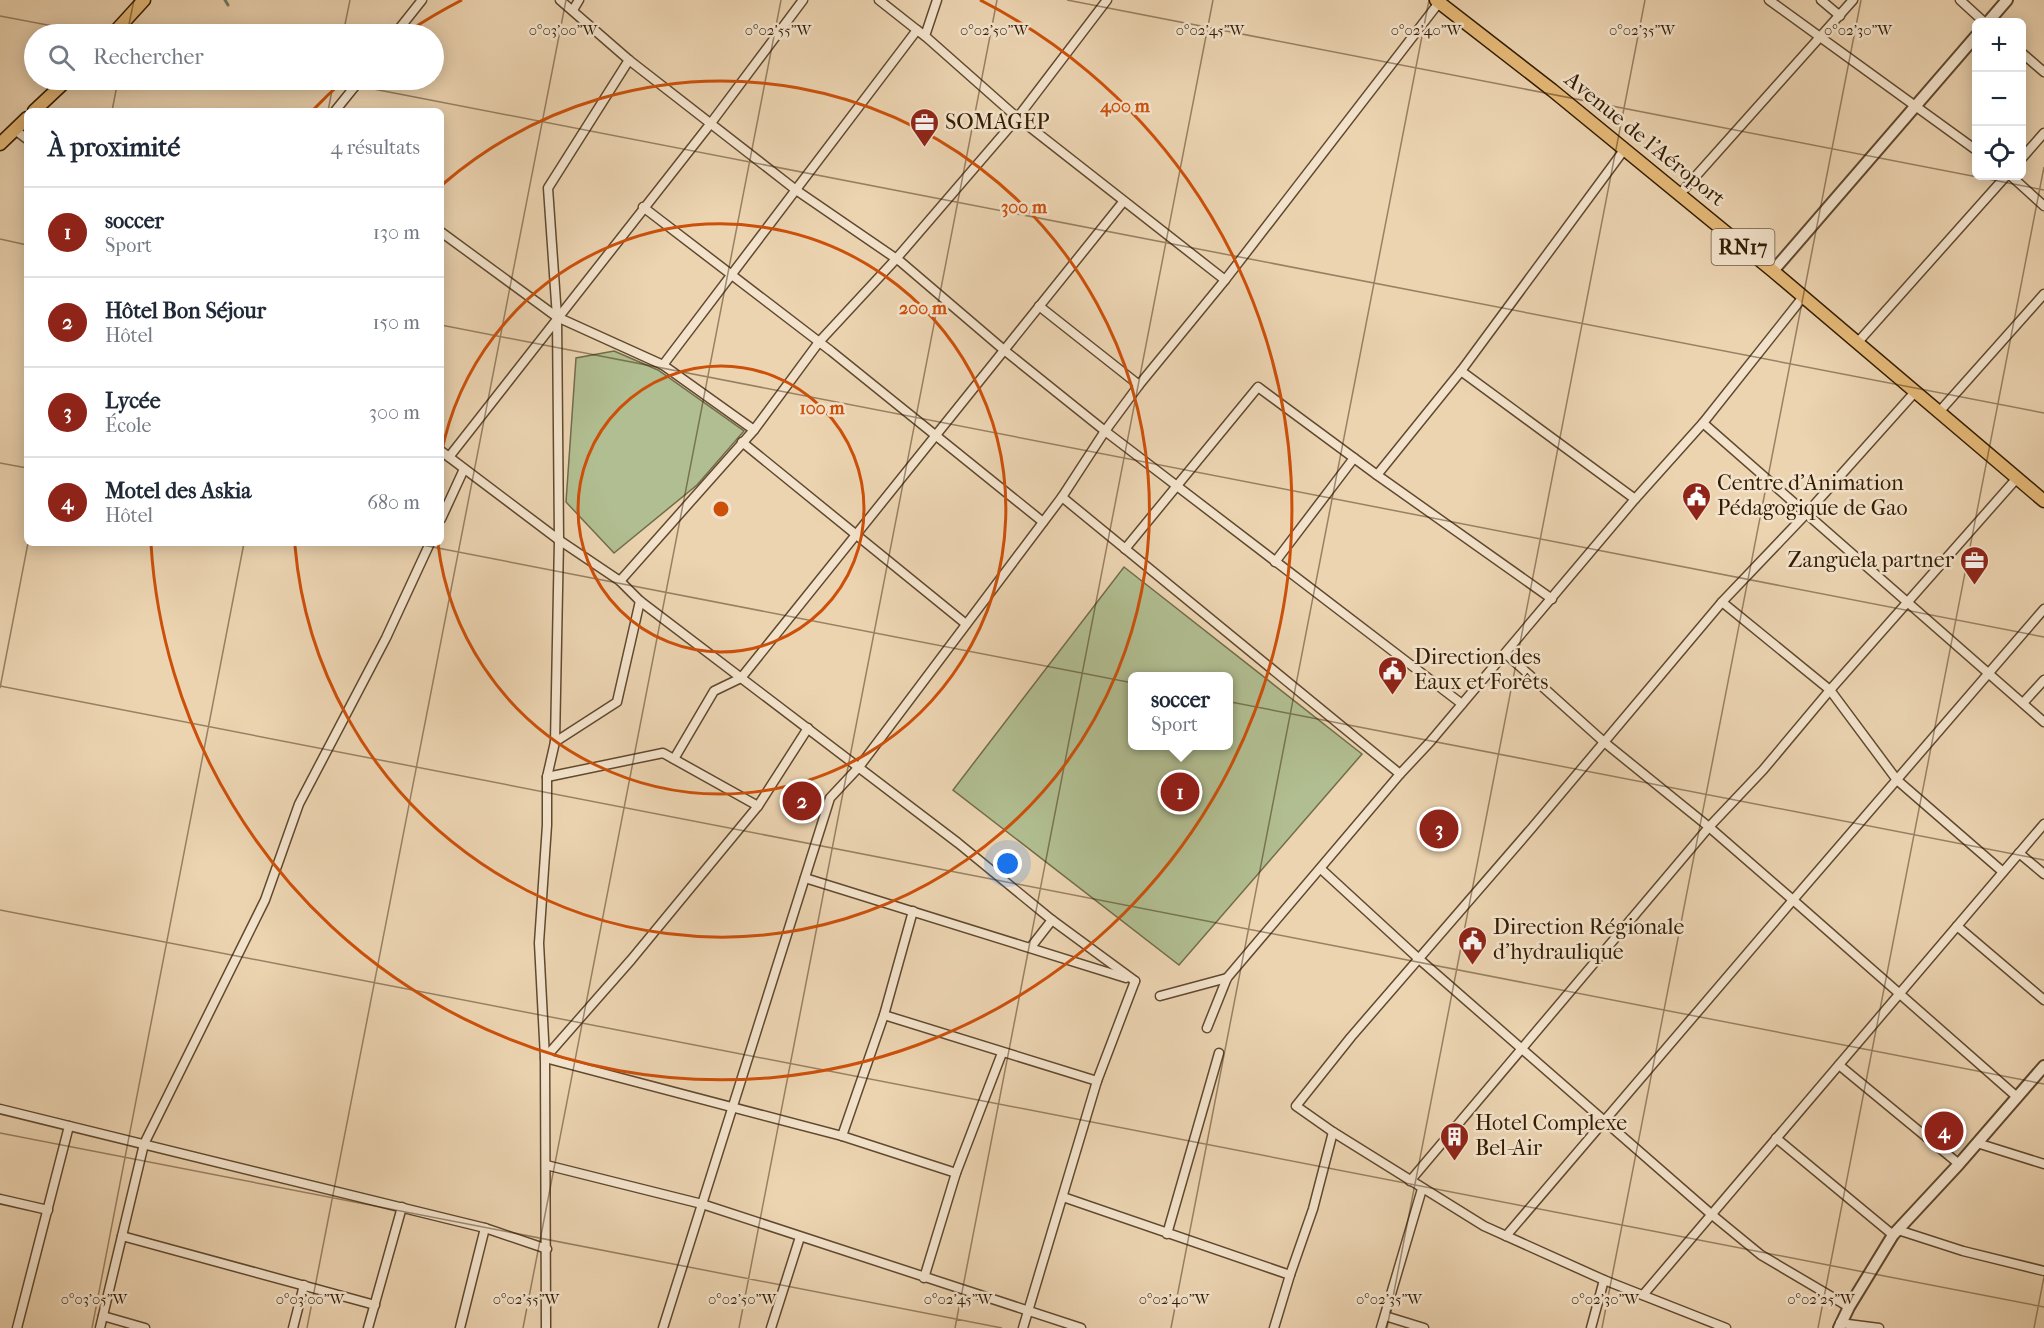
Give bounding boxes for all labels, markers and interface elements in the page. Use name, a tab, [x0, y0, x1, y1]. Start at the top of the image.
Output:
map controls	[1972, 18, 2026, 180]
button: +	[1972, 18, 2026, 72]
text: 0°03'00"W	[529, 21, 599, 39]
text: 0°02'55"W	[745, 21, 812, 39]
text: 0°02'50"W	[960, 21, 1029, 39]
text: 0°02'45"W	[1176, 21, 1246, 39]
text: 0°02'40"W	[1391, 21, 1463, 39]
text: 0°02'35"W	[1609, 21, 1676, 39]
text: 0°02'30"W	[1824, 21, 1893, 39]
search box	[24, 24, 444, 90]
icon: search	[45, 41, 78, 74]
text: Rechercher	[93, 44, 204, 70]
street label: Avenue de l'Aéroport	[1559, 66, 1731, 212]
button: −	[1972, 72, 2026, 126]
text: 400 m	[1099, 96, 1151, 117]
office icon: SOMAGEP	[908, 106, 940, 148]
place label: SOMAGEP	[945, 109, 1050, 135]
button: locate	[1972, 126, 2026, 180]
text: À proximité	[48, 132, 180, 163]
text: 4 résultats	[331, 136, 420, 159]
text: 300 m	[1001, 197, 1048, 218]
text: soccer	[105, 208, 164, 234]
text: 1	[64, 221, 71, 244]
text: 130 m	[373, 221, 420, 244]
road number: RN17	[1712, 229, 1774, 265]
text: Sport	[105, 234, 152, 257]
text: Hôtel Bon Séjour	[105, 298, 266, 324]
text: 200 m	[899, 298, 948, 319]
text: 2	[62, 311, 73, 334]
text: 150 m	[372, 311, 420, 334]
text: Hôtel	[105, 324, 153, 347]
text: Lycée	[105, 388, 161, 414]
text: 100 m	[799, 398, 846, 419]
text: 3	[63, 401, 72, 424]
text: 300 m	[369, 401, 420, 424]
text: École	[105, 414, 151, 437]
place label: Centre d'Animation Pédagogique de Gao	[1717, 470, 1908, 521]
text: Motel des Askia	[105, 478, 251, 504]
public building icon: Centre d'Animation Pédagogique de Gao	[1680, 480, 1712, 522]
text: 4	[62, 491, 73, 514]
text: 680 m	[367, 491, 420, 514]
centre of rings	[711, 499, 731, 519]
text: Hôtel	[105, 504, 153, 527]
office icon: Zanguela partner	[1959, 544, 1991, 586]
place label: Zanguela partner	[1788, 547, 1955, 573]
place label: Direction des Eaux et Forêts	[1414, 644, 1548, 695]
public building icon: Direction des Eaux et Forêts	[1377, 654, 1409, 696]
popup	[1128, 672, 1233, 750]
text: soccer	[1151, 687, 1210, 713]
text: Sport	[1151, 713, 1198, 736]
pin: 1	[1160, 770, 1200, 814]
pin: 2	[782, 778, 822, 824]
pin: 3	[1420, 806, 1458, 852]
your location	[993, 849, 1022, 878]
place label: Direction Régionale d'hydraulique	[1493, 914, 1684, 965]
public building icon: Direction Régionale d'hydraulique	[1456, 924, 1488, 966]
pin: 4	[1924, 1108, 1964, 1154]
place label: Hotel Complexe Bel-Air	[1475, 1110, 1627, 1161]
building icon: Hotel Complexe Bel-Air	[1438, 1120, 1470, 1162]
text: 0°03'05"W	[61, 1290, 129, 1308]
text: 0°03'00"W	[276, 1290, 346, 1308]
text: 0°02'55"W	[493, 1290, 560, 1308]
text: 0°02'50"W	[708, 1290, 777, 1308]
text: 0°02'45"W	[924, 1290, 994, 1308]
text: 0°02'40"W	[1139, 1290, 1211, 1308]
text: 0°02'35"W	[1356, 1290, 1423, 1308]
text: 0°02'30"W	[1571, 1290, 1640, 1308]
text: 0°02'25"W	[1787, 1290, 1856, 1308]

